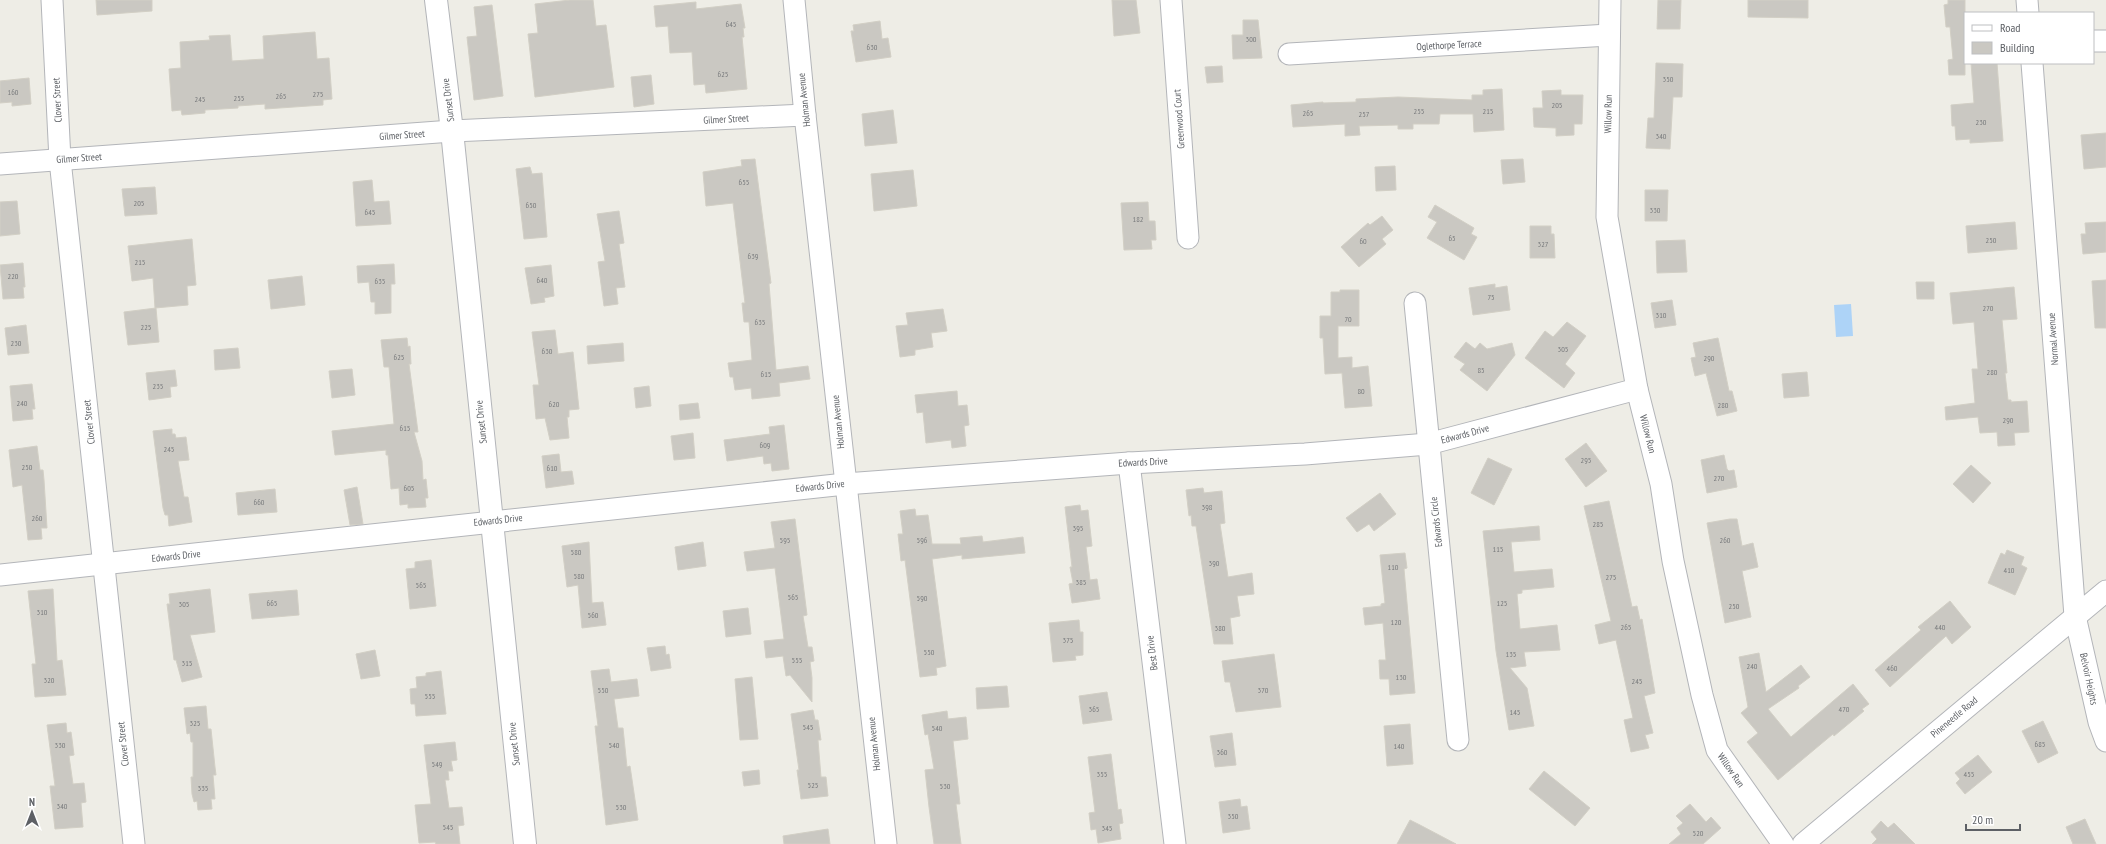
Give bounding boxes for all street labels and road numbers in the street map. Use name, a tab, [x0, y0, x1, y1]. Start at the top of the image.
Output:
street label: Oglethorpe Terrace	[1416, 37, 1482, 53]
street label: Holman Avenue	[795, 72, 813, 128]
street label: Clover Street	[49, 77, 65, 123]
street label: Sunset Drive	[439, 78, 457, 122]
street label: Greenwood Court	[1170, 88, 1188, 149]
street label: Willow Run	[1601, 94, 1615, 134]
street label: Gilmer Street	[703, 111, 749, 127]
street label: Gilmer Street	[379, 127, 425, 143]
street label: Gilmer Street	[56, 150, 102, 166]
street label: Normal Avenue	[2045, 312, 2061, 366]
street label: Holman Avenue	[829, 394, 847, 450]
street label: Clover Street	[80, 399, 98, 445]
street label: Sunset Drive	[472, 400, 490, 444]
street label: Willow Run	[1637, 413, 1659, 455]
street label: Edwards Drive	[1440, 421, 1490, 447]
street label: Edwards Drive	[1118, 454, 1168, 470]
street label: Edwards Drive	[795, 477, 845, 495]
street label: Edwards Circle	[1427, 496, 1445, 548]
street label: Edwards Drive	[473, 511, 523, 529]
street label: Edwards Drive	[151, 547, 201, 565]
street label: Best Drive	[1143, 635, 1161, 671]
street label: Belvoir Heights	[2077, 652, 2101, 707]
street label: Pineneedle Road	[1928, 693, 1980, 741]
street label: Holman Avenue	[865, 716, 883, 772]
street label: Clover Street	[114, 721, 132, 767]
street label: Sunset Drive	[505, 722, 523, 766]
street label: Willow Run	[1714, 750, 1748, 790]

